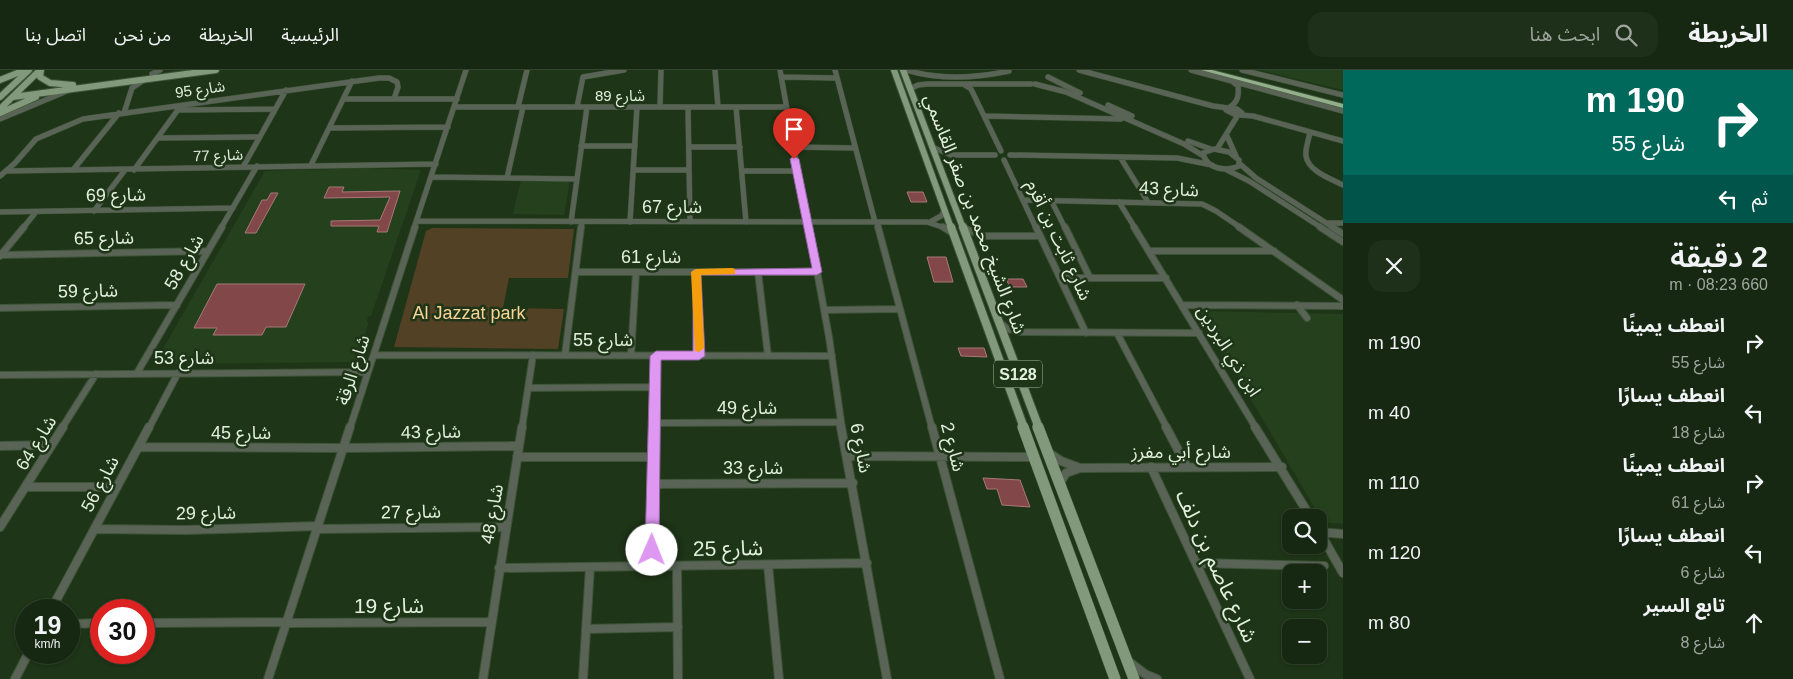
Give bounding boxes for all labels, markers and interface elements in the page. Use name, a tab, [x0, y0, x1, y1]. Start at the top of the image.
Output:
search box	[1308, 12, 1658, 57]
text: الخريطة	[1688, 20, 1768, 47]
icon: search	[1612, 21, 1640, 49]
text: ابحث هنا	[1530, 24, 1600, 45]
text: اتصل بنا	[25, 25, 86, 45]
text: من نحن	[114, 25, 171, 45]
text: الخريطة	[199, 25, 253, 45]
text: الرئيسية	[281, 25, 339, 45]
street label: شارع 95	[174, 77, 227, 105]
text: 190 m	[1586, 80, 1685, 119]
street label: شارع 89	[595, 87, 645, 108]
icon: right	[1703, 90, 1768, 155]
street label: شارع الشيخ محمد بن صقر القاسمي	[916, 91, 1030, 338]
pin	[773, 108, 815, 159]
icon: arrive	[780, 115, 808, 143]
text: شارع 55	[1612, 131, 1685, 156]
street label: شارع 77	[193, 146, 244, 168]
street label: شارع ثابت بن أقرم	[1019, 176, 1097, 305]
street label: شارع 43	[1138, 177, 1200, 205]
street label: شارع 69	[86, 184, 146, 210]
icon: left	[1714, 185, 1742, 213]
text: ثم	[1752, 188, 1768, 209]
street label: شارع 67	[642, 197, 702, 221]
street label: شارع 65	[74, 227, 134, 253]
street label: شارع 58	[160, 231, 211, 295]
button: close	[1368, 240, 1420, 292]
text: 2 دقيقة	[1670, 240, 1768, 273]
street label: شارع 61	[621, 247, 681, 271]
text: 660 m · 08:23	[1669, 276, 1768, 293]
street label: شارع 59	[58, 280, 118, 306]
street label: ابن ذي البردين	[1190, 302, 1265, 402]
park label: Al Jazzat park	[412, 303, 527, 323]
text: انعطف يمينًا	[1623, 315, 1725, 336]
icon: right	[1740, 329, 1768, 357]
street label: شارع 55	[573, 330, 633, 354]
street label: شارع الرقة	[332, 332, 378, 409]
text: 190 m	[1368, 332, 1421, 353]
street label: شارع 53	[154, 348, 214, 372]
text: شارع 55	[1672, 354, 1725, 371]
road number: S128	[994, 360, 1042, 388]
text: انعطف يسارًا	[1618, 385, 1725, 406]
street label: شارع 49	[717, 398, 777, 422]
icon: left	[1740, 399, 1768, 427]
text: 40 m	[1368, 402, 1410, 423]
street label: شارع 64	[12, 412, 64, 476]
street label: شارع 2	[933, 420, 969, 475]
street label: شارع 43	[401, 421, 461, 447]
street label: شارع 6	[842, 421, 876, 475]
street label: شارع 45	[211, 423, 271, 447]
text: شارع 18	[1672, 424, 1725, 441]
street label: شارع أبي مفرز	[1130, 441, 1231, 466]
street label: شارع 56	[77, 453, 126, 517]
text: انعطف يمينًا	[1623, 455, 1725, 476]
street label: شارع 33	[723, 458, 783, 482]
icon: right	[1740, 469, 1768, 497]
text: 110 m	[1368, 472, 1419, 493]
street label: شارع 48	[477, 483, 511, 546]
street label: شارع عاصم بن دلف	[1168, 486, 1262, 647]
text: شارع 61	[1672, 494, 1725, 511]
street label: شارع 27	[381, 501, 441, 527]
street label: شارع 29	[176, 502, 236, 528]
map controls	[1282, 509, 1327, 664]
button: search	[1282, 509, 1327, 554]
position arrow	[625, 523, 677, 575]
text: انعطف يسارًا	[1618, 525, 1725, 546]
street label: شارع 25	[693, 536, 763, 564]
icon: left	[1740, 539, 1768, 567]
text: 120 m	[1368, 542, 1421, 563]
button: +	[1282, 564, 1327, 609]
text: شارع 6	[1680, 564, 1725, 581]
street label: شارع 19	[354, 594, 424, 621]
text: تابع السير	[1643, 595, 1725, 616]
speed limit sign: 30	[90, 599, 155, 664]
icon: ahead	[1740, 609, 1768, 637]
text: 19	[34, 611, 61, 639]
text: 80 m	[1368, 612, 1410, 633]
button: −	[1282, 619, 1327, 664]
text: شارع 8	[1680, 634, 1725, 651]
text: km/h	[34, 637, 61, 651]

